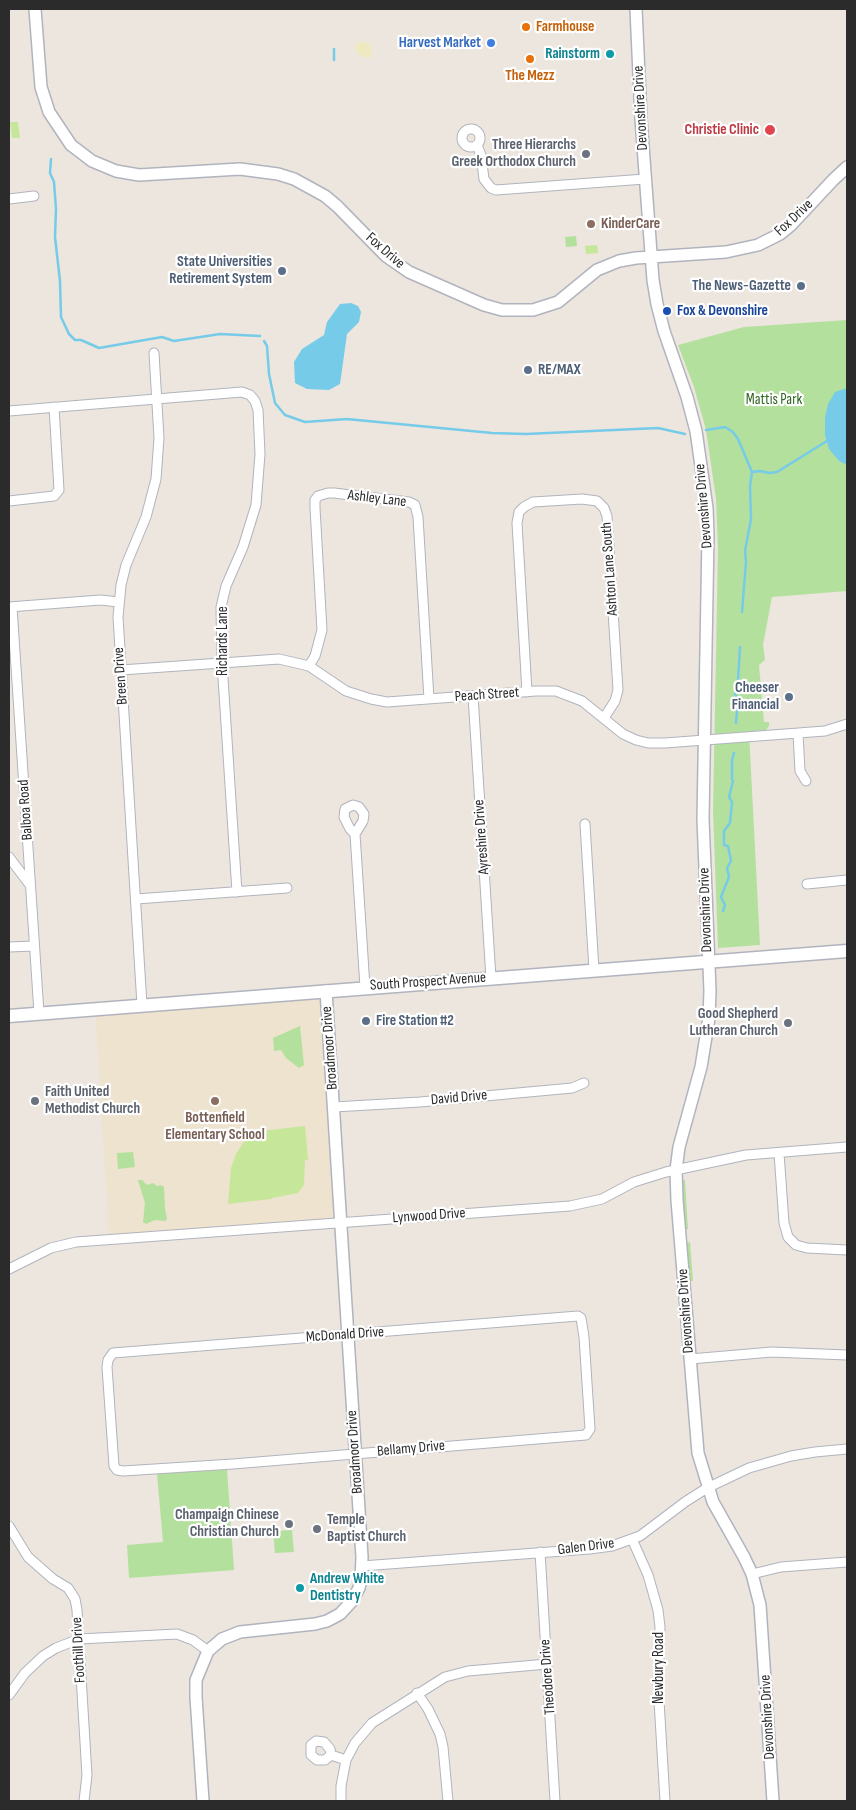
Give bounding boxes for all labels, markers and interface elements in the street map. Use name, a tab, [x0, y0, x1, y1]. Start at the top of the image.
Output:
place label: Farmhouse	[536, 18, 594, 36]
marker: Farmhouse	[520, 21, 532, 33]
place label: Harvest Market	[399, 34, 481, 52]
marker: Harvest Market	[485, 37, 497, 49]
place label: Rainstorm	[545, 45, 600, 63]
marker: Rainstorm	[604, 48, 616, 60]
marker: The Mezz	[524, 53, 536, 65]
street label: Devonshire Drive	[630, 65, 652, 151]
place label: The Mezz	[505, 67, 555, 85]
place label: Christie Clinic	[684, 121, 759, 139]
marker: Christie Clinic	[763, 123, 777, 137]
place label: Three Hierarchs Greek Orthodox Church	[451, 136, 576, 171]
marker: Three Hierarchs Greek Orthodox Church	[580, 148, 592, 160]
street label: Fox Drive	[771, 196, 817, 240]
place label: KinderCare	[601, 215, 660, 233]
marker: KinderCare	[585, 218, 597, 230]
street label: Fox Drive	[362, 229, 408, 273]
place label: State Universities Retirement System	[169, 253, 272, 288]
marker: State Universities Retirement System	[276, 265, 288, 277]
place label: The News-Gazette	[692, 277, 791, 295]
marker: The News-Gazette	[795, 280, 807, 292]
place label: Fox & Devonshire	[677, 302, 768, 320]
marker: Fox & Devonshire	[661, 305, 673, 317]
place label: RE/MAX	[538, 361, 581, 379]
marker: RE/MAX	[522, 364, 534, 376]
park label: Mattis Park	[746, 391, 802, 409]
street label: Devonshire Drive	[691, 463, 717, 549]
street label: Ashley Lane	[347, 486, 407, 512]
street label: Ashton Lane South	[598, 522, 622, 616]
street label: Richards Lane	[214, 606, 232, 676]
street label: Breen Drive	[110, 647, 132, 705]
place label: Cheeser Financial	[732, 679, 779, 714]
street label: Peach Street	[454, 684, 520, 706]
marker: Cheeser Financial	[783, 691, 795, 703]
street label: Balboa Road	[15, 779, 37, 841]
street label: Ayreshire Drive	[470, 799, 494, 875]
street label: Devonshire Drive	[696, 867, 716, 953]
street label: South Prospect Avenue	[369, 969, 487, 995]
place label: Good Shepherd Lutheran Church	[690, 1005, 778, 1040]
street label: Broadmoor Drive	[318, 1006, 342, 1090]
place label: Fire Station #2	[376, 1012, 454, 1030]
marker: Fire Station #2	[360, 1015, 372, 1027]
marker: Good Shepherd Lutheran Church	[782, 1017, 794, 1029]
place label: Faith United Methodist Church	[45, 1083, 140, 1118]
street label: David Drive	[430, 1087, 488, 1109]
marker: Faith United Methodist Church	[29, 1095, 41, 1107]
marker: Bottenfield Elementary School	[209, 1095, 221, 1107]
place label: Bottenfield Elementary School	[165, 1109, 265, 1144]
street label: Lynwood Drive	[392, 1204, 466, 1228]
street label: Devonshire Drive	[674, 1268, 698, 1354]
street label: McDonald Drive	[305, 1323, 385, 1347]
street label: Broadmoor Drive	[343, 1410, 367, 1494]
street label: Bellamy Drive	[376, 1437, 446, 1461]
place label: Champaign Chinese Christian Church	[175, 1506, 279, 1541]
place label: Temple Baptist Church	[327, 1511, 406, 1546]
marker: Champaign Chinese Christian Church	[283, 1518, 295, 1530]
marker: Temple Baptist Church	[311, 1523, 323, 1535]
street label: Galen Drive	[557, 1535, 615, 1559]
place label: Andrew White Dentistry	[310, 1570, 384, 1605]
marker: Andrew White Dentistry	[294, 1582, 306, 1594]
street label: Foothill Drive	[68, 1617, 90, 1683]
street label: Newbury Road	[650, 1632, 668, 1704]
street label: Theodore Drive	[536, 1639, 560, 1715]
street label: Devonshire Drive	[757, 1674, 779, 1760]

